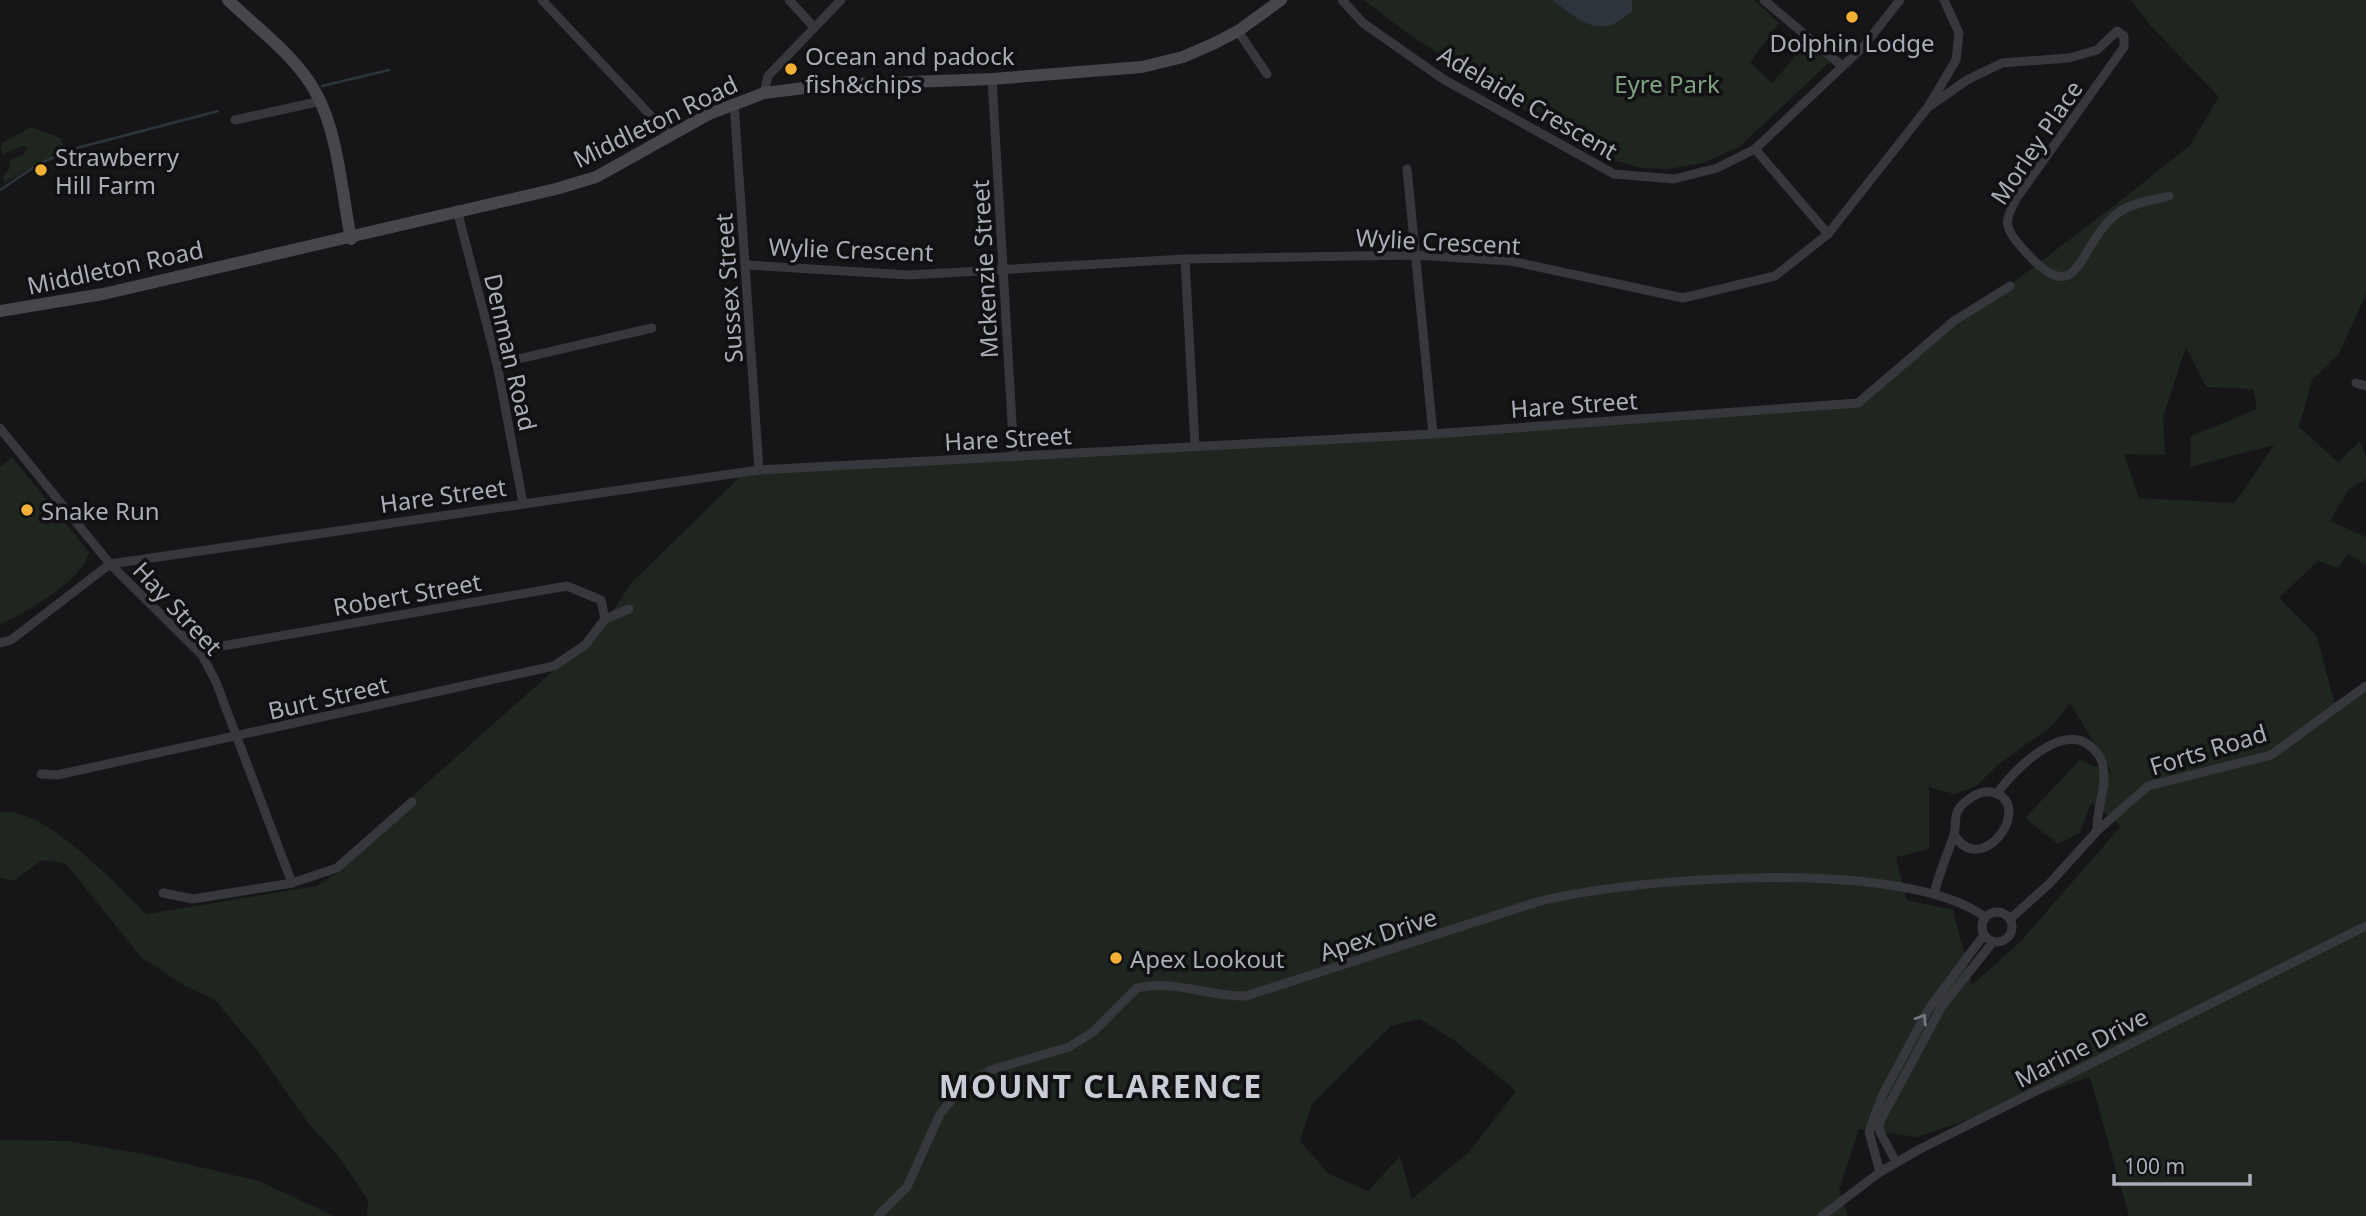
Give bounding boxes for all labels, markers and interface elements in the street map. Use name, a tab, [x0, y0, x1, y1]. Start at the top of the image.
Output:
marker: Dolphin Lodge	[1844, 9, 1860, 25]
place label: Dolphin Lodge	[1769, 26, 1935, 59]
street label: Adelaide Crescent	[1432, 37, 1624, 167]
place label: Ocean and padock fish&chips	[805, 39, 1015, 100]
marker: Ocean and padock fish&chips	[783, 61, 799, 77]
street label: Middleton Road	[567, 67, 743, 175]
park label: Eyre Park	[1614, 67, 1720, 100]
street label: Morley Place	[1982, 73, 2090, 211]
place label: Strawberry Hill Farm	[55, 140, 180, 201]
marker: Strawberry Hill Farm	[33, 162, 49, 178]
street label: Mckenzie Street	[963, 179, 1005, 359]
street label: Sussex Street	[706, 212, 750, 364]
street label: Wylie Crescent	[1355, 220, 1522, 262]
street label: Wylie Crescent	[768, 230, 934, 268]
street label: Middleton Road	[24, 232, 206, 302]
street label: Denman Road	[477, 270, 545, 434]
street label: Hare Street	[1509, 383, 1639, 425]
street label: Hare Street	[943, 418, 1073, 458]
street label: Hare Street	[378, 470, 509, 520]
place label: Snake Run	[41, 494, 160, 527]
marker: Snake Run	[19, 502, 35, 518]
street label: Hay Street	[126, 554, 230, 662]
street label: Robert Street	[330, 565, 484, 623]
street label: Burt Street	[265, 667, 392, 727]
street label: Forts Road	[2145, 716, 2271, 782]
street label: Apex Drive	[1315, 900, 1441, 968]
place label: Apex Lookout	[1130, 942, 1285, 975]
marker: Apex Lookout	[1108, 950, 1124, 966]
street label: Marine Drive	[2009, 999, 2153, 1095]
one-way arrow	[1913, 1014, 1926, 1027]
district label: MOUNT CLARENCE	[939, 1064, 1263, 1107]
scale bar	[2114, 1142, 2250, 1186]
text: 100 m	[2124, 1152, 2185, 1180]

